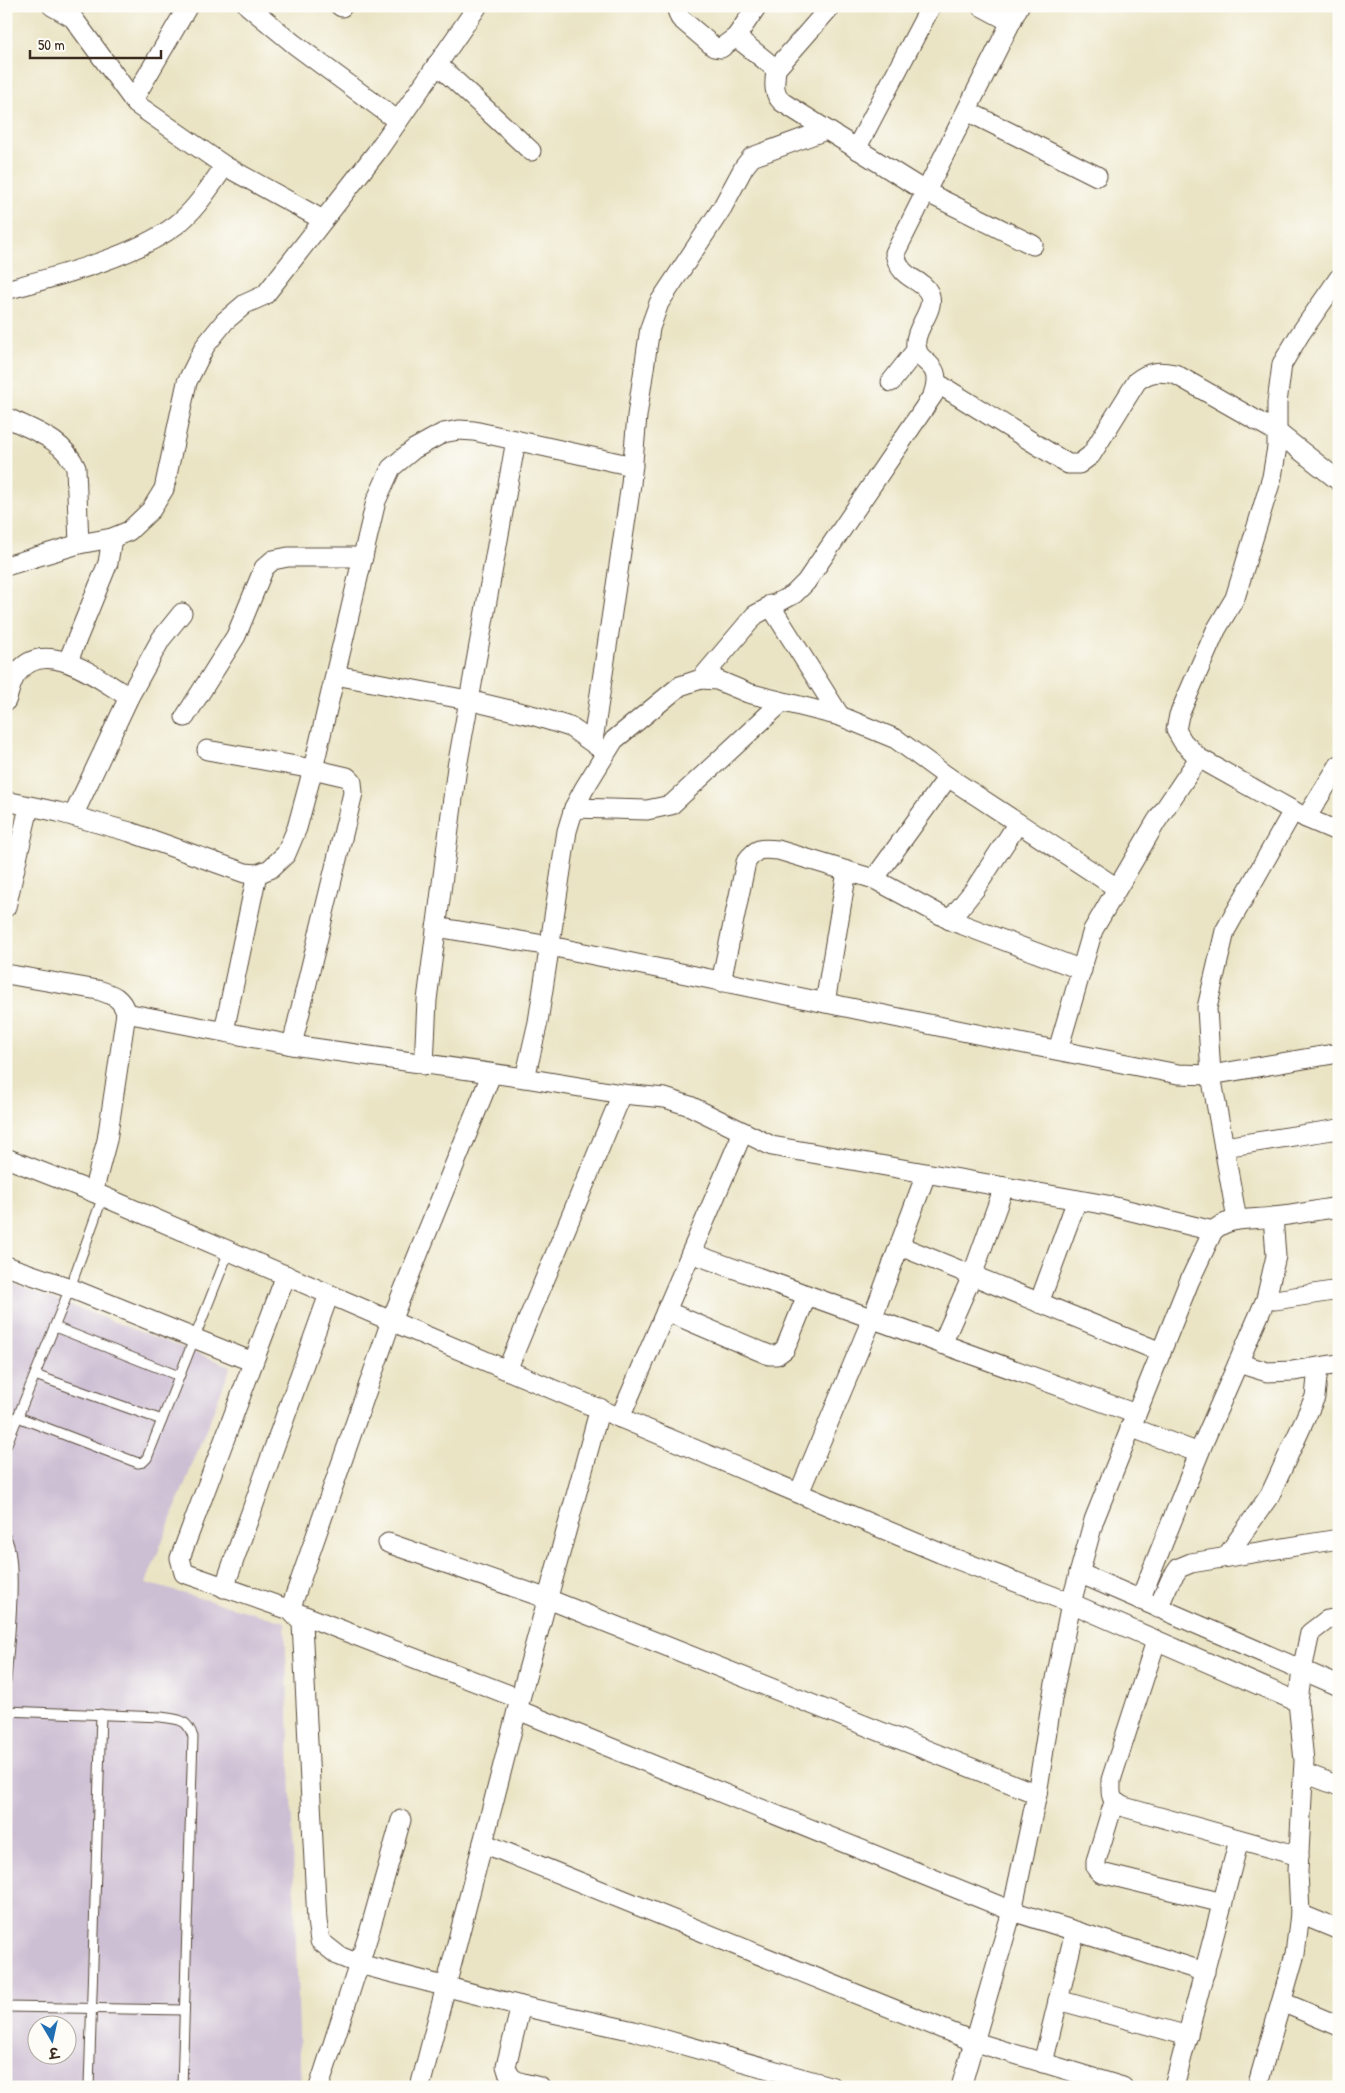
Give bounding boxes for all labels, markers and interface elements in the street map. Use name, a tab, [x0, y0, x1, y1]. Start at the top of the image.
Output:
scale bar	[30, 28, 161, 60]
text: 50 m	[38, 34, 65, 55]
north arrow	[28, 2016, 78, 2066]
text: उ	[46, 2043, 62, 2064]

